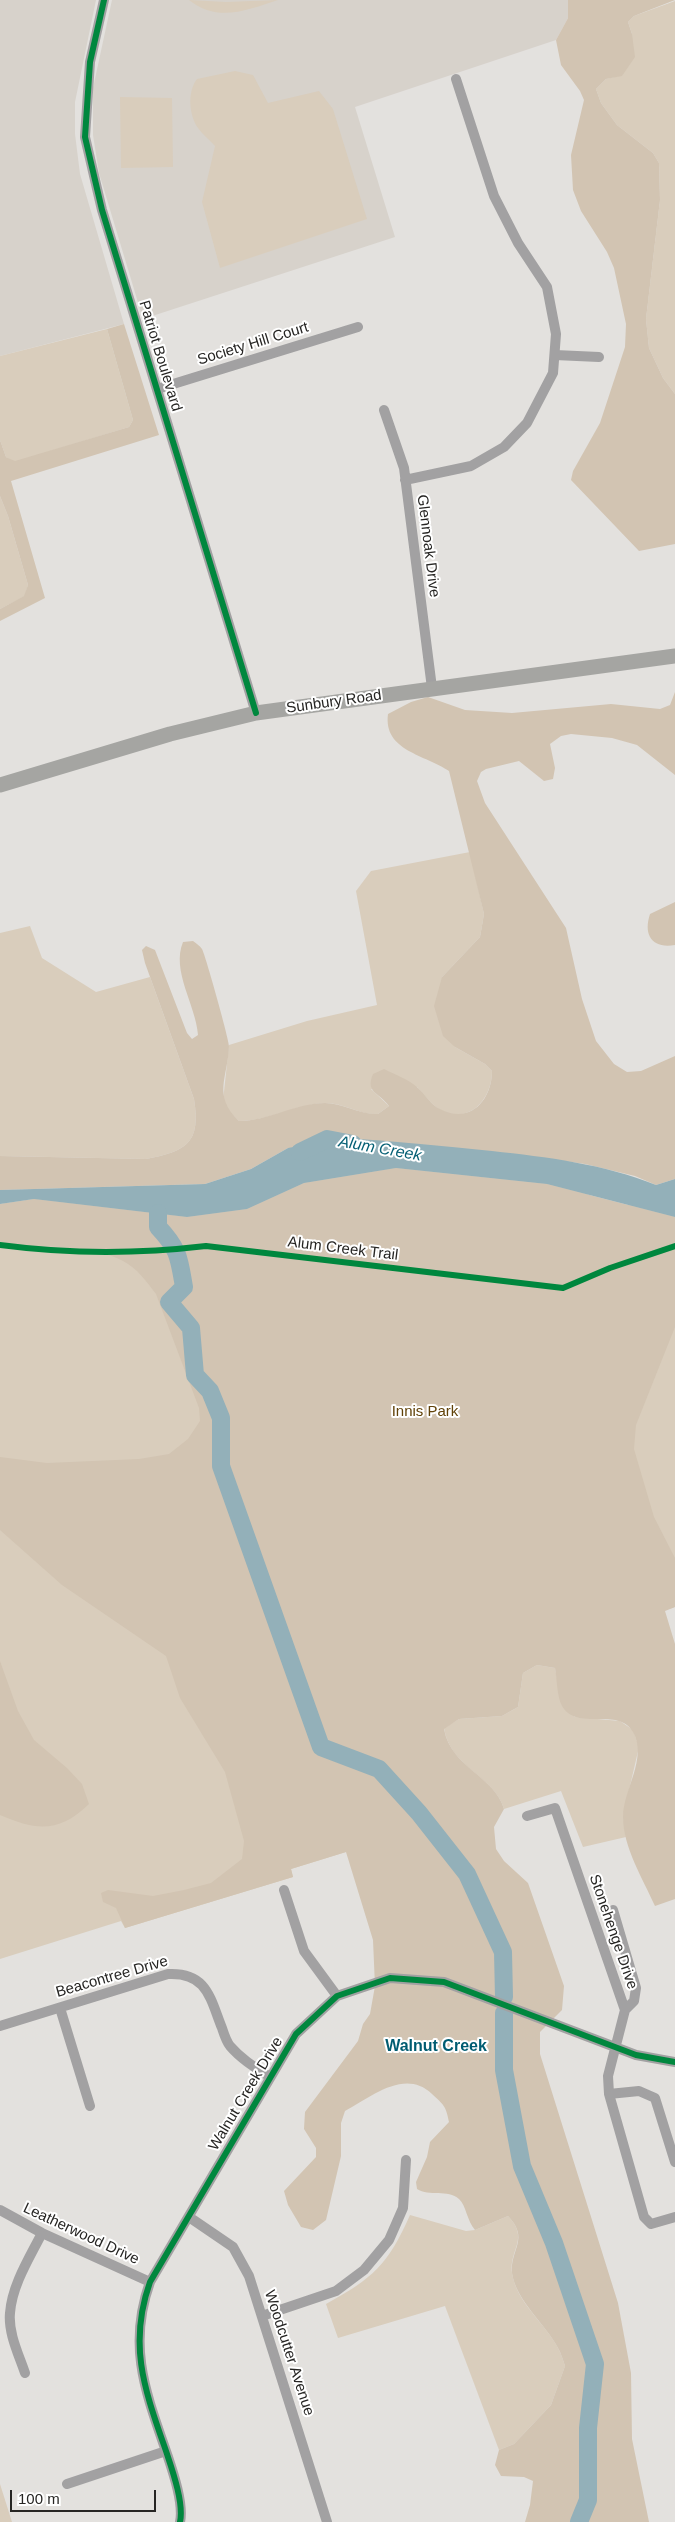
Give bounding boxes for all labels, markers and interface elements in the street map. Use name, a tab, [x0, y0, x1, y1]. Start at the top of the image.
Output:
street label: Patriot Boulevard	[135, 298, 185, 414]
street label: Society Hill Court	[195, 319, 311, 369]
street label: Glennoak Drive	[413, 494, 443, 598]
street label: Sunbury Road	[285, 686, 383, 718]
water label: Alum Creek	[337, 1132, 423, 1166]
street label: Alum Creek Trail	[287, 1233, 399, 1265]
park label: Innis Park	[392, 1403, 458, 1421]
street label: Stonehenge Drive	[585, 1872, 641, 1992]
street label: Beacontree Drive	[54, 1952, 170, 2002]
street label: Walnut Creek Drive	[205, 2034, 287, 2154]
district label: Walnut Creek	[385, 2037, 487, 2057]
street label: Leatherwood Drive	[20, 2199, 142, 2269]
street label: Woodcutter Avenue	[260, 2288, 318, 2418]
scale bar	[12, 2480, 159, 2512]
text: 100 m	[18, 2490, 60, 2507]

